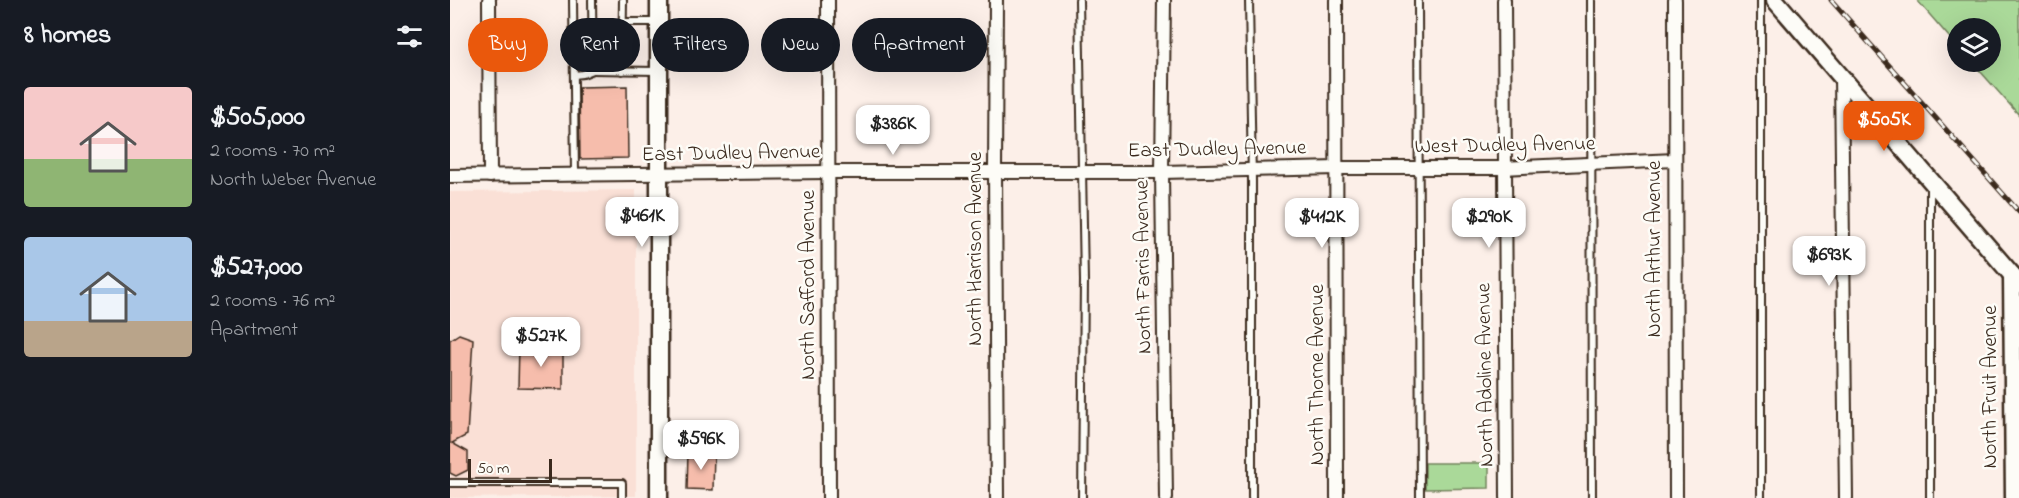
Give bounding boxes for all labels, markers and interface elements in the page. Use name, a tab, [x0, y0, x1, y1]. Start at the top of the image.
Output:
text: 8 homes	[24, 17, 111, 55]
chip: Buy	[468, 18, 548, 72]
chip: Rent	[560, 18, 640, 72]
chip: Filters	[652, 18, 749, 72]
chip: New	[761, 18, 840, 72]
chip: Apartment	[852, 18, 987, 72]
map controls	[1947, 18, 2001, 72]
button: layers	[1947, 18, 2001, 72]
icon: filters	[393, 20, 426, 53]
text: $505,000	[210, 99, 305, 137]
pin: $505K	[1842, 101, 1926, 152]
pin: $386K	[851, 105, 935, 156]
text: $505K	[1857, 106, 1911, 135]
text: $386K	[870, 110, 916, 139]
icon: home	[72, 111, 144, 183]
street label: West Dudley Avenue	[1415, 129, 1596, 165]
street label: East Dudley Avenue	[1127, 133, 1307, 169]
text: 2 rooms · 70 m²	[210, 137, 335, 166]
street label: East Dudley Avenue	[641, 137, 821, 173]
street label: North Harrison Avenue	[961, 151, 991, 346]
street label: North Arthur Avenue	[1640, 160, 1670, 337]
text: North Weber Avenue	[210, 166, 376, 195]
street label: North Farris Avenue	[1127, 179, 1161, 354]
street label: North Safford Avenue	[794, 190, 824, 380]
pin: $461K	[600, 197, 684, 248]
pin: $412K	[1280, 198, 1364, 249]
pin: $290K	[1447, 198, 1531, 249]
text: $461K	[619, 202, 665, 231]
text: $412K	[1299, 203, 1345, 232]
text: $290K	[1466, 203, 1512, 232]
pin: $693K	[1787, 236, 1871, 287]
text: $693K	[1807, 241, 1851, 270]
text: $527,000	[210, 249, 302, 287]
icon: home	[72, 261, 144, 333]
street label: North Adoline Avenue	[1469, 282, 1503, 467]
street label: North Thorne Avenue	[1303, 284, 1333, 466]
text: 2 rooms · 76 m²	[210, 287, 335, 316]
street label: North Fruit Avenue	[1976, 305, 2006, 469]
text: Apartment	[210, 316, 298, 345]
pin: $527K	[499, 317, 583, 368]
text: $527K	[515, 322, 567, 351]
pin: $596K	[659, 420, 743, 471]
text: $596K	[677, 425, 725, 454]
scale bar	[468, 456, 552, 484]
text: 50 m	[477, 457, 509, 481]

